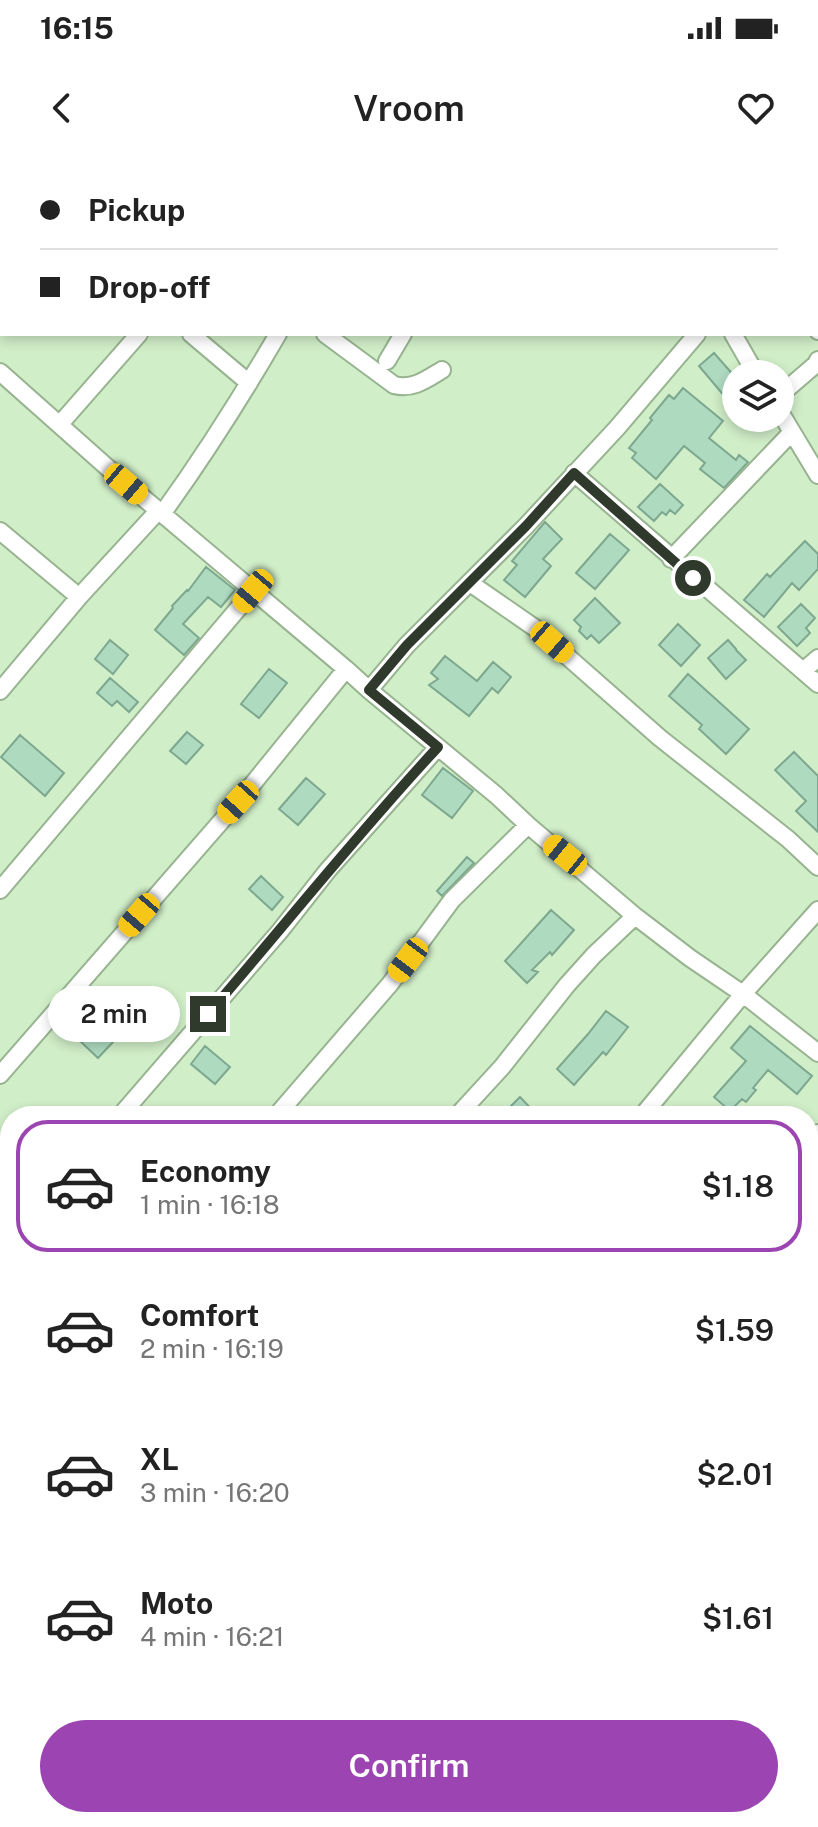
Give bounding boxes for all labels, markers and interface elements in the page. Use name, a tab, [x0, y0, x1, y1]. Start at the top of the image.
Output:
text: 16:15	[40, 10, 114, 46]
icon: back	[40, 86, 84, 130]
icon: heart	[734, 86, 778, 130]
text: Vroom	[353, 87, 465, 129]
text: Pickup	[88, 192, 185, 228]
text: Drop-off	[88, 269, 210, 305]
map controls	[722, 360, 794, 432]
button: layers	[722, 360, 794, 432]
car	[100, 459, 152, 509]
route start	[675, 560, 711, 596]
car	[228, 565, 278, 617]
car	[526, 617, 578, 667]
car	[213, 776, 263, 828]
car	[539, 831, 591, 879]
car	[114, 889, 164, 941]
car	[384, 934, 432, 986]
callout: 2 min	[48, 986, 180, 1042]
route end	[190, 996, 226, 1032]
text: 2 min	[80, 998, 148, 1029]
icon: car	[44, 1150, 116, 1222]
text: Economy	[140, 1153, 271, 1189]
text: $1.18	[701, 1168, 774, 1204]
text: 1 min · 16:18	[140, 1189, 279, 1220]
icon: car	[44, 1294, 116, 1366]
text: Comfort	[140, 1297, 259, 1333]
text: $1.59	[695, 1312, 774, 1348]
text: 2 min · 16:19	[140, 1333, 284, 1364]
icon: car	[44, 1438, 116, 1510]
text: XL	[140, 1441, 179, 1477]
text: $2.01	[696, 1456, 774, 1492]
text: 3 min · 16:20	[140, 1477, 290, 1508]
icon: car	[44, 1582, 116, 1654]
text: Moto	[140, 1585, 213, 1621]
text: $1.61	[702, 1600, 774, 1636]
text: 4 min · 16:21	[140, 1621, 284, 1652]
button: Confirm	[40, 1720, 778, 1812]

